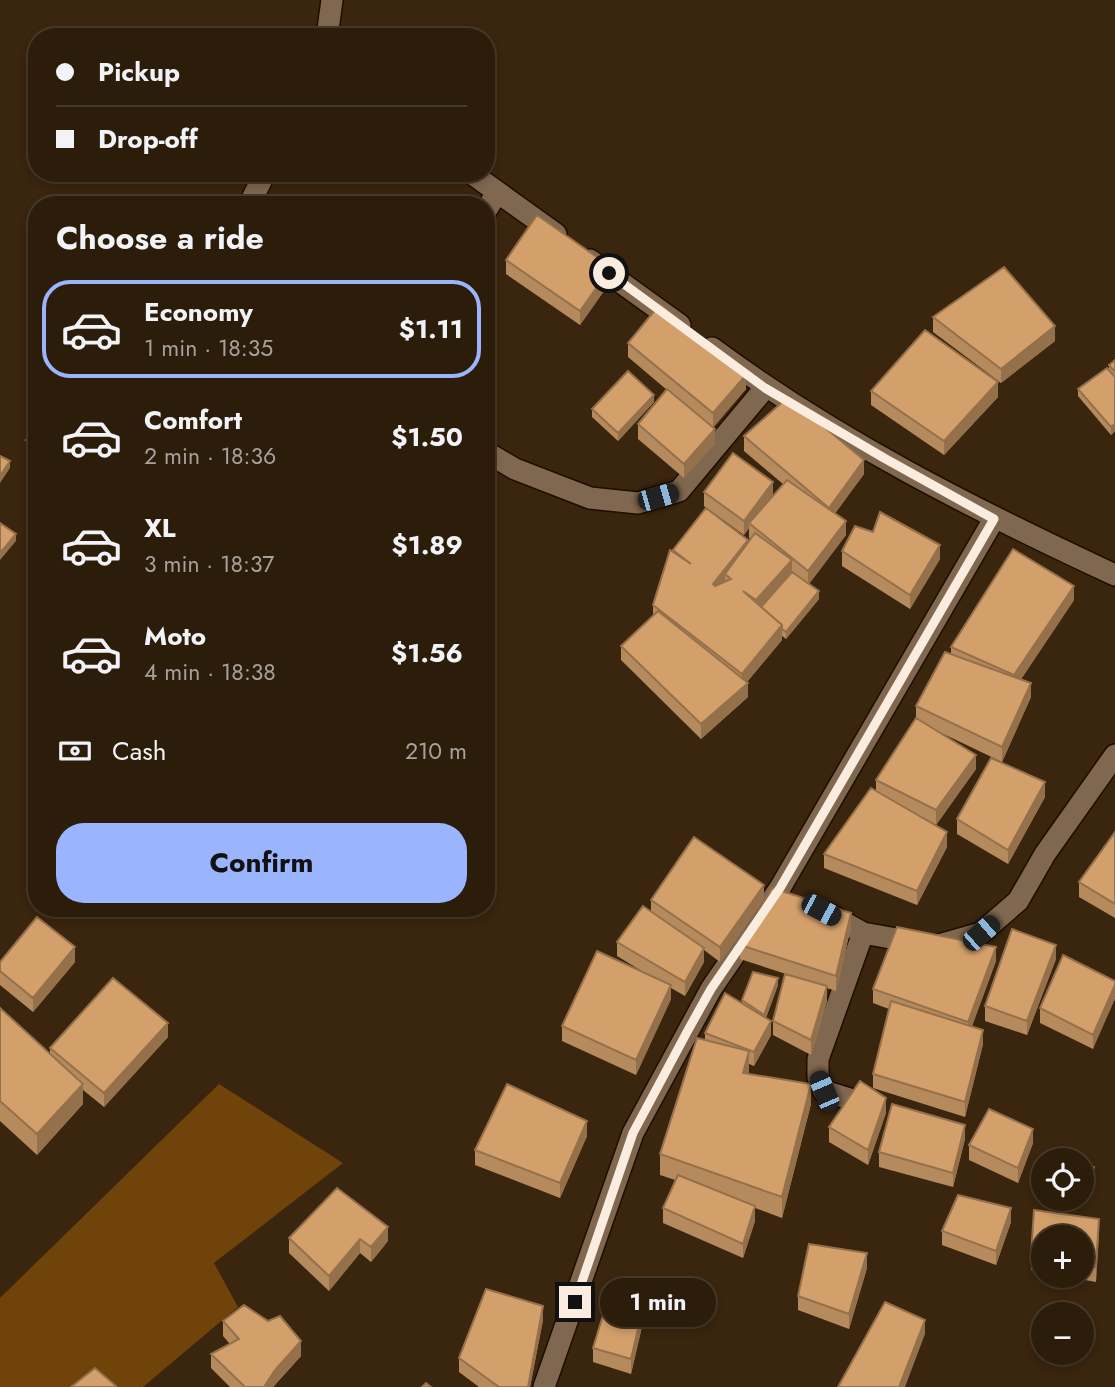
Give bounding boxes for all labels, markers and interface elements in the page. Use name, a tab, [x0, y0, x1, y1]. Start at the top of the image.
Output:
text: Pickup	[98, 53, 180, 91]
text: Drop-off	[98, 120, 198, 158]
text: Choose a ride	[56, 215, 264, 261]
route start	[593, 257, 625, 289]
text: Economy	[144, 293, 253, 331]
icon: car	[60, 298, 123, 361]
text: $1.11	[399, 310, 463, 348]
text: 1 min · 18:35	[144, 331, 273, 365]
text: Comfort	[144, 401, 242, 439]
icon: car	[60, 406, 123, 469]
text: $1.50	[391, 418, 463, 456]
text: 2 min · 18:36	[144, 439, 276, 473]
car	[635, 481, 682, 513]
text: XL	[144, 509, 176, 547]
icon: car	[60, 514, 123, 577]
text: $1.89	[392, 526, 463, 564]
text: 3 min · 18:37	[144, 547, 274, 581]
text: Moto	[144, 617, 206, 655]
icon: car	[60, 622, 123, 685]
text: $1.56	[391, 634, 463, 672]
text: 4 min · 18:38	[144, 655, 276, 689]
icon: cash	[56, 732, 94, 770]
text: Cash	[112, 732, 166, 770]
text: 210 m	[405, 734, 467, 768]
button: Confirm	[56, 823, 467, 903]
car	[798, 891, 845, 929]
car	[959, 911, 1004, 955]
car	[807, 1068, 842, 1114]
map controls	[1031, 1148, 1094, 1365]
button: locate	[1031, 1148, 1094, 1211]
button: +	[1031, 1225, 1094, 1288]
callout: 1 min	[600, 1278, 715, 1326]
text: 1 min	[629, 1285, 687, 1319]
route end	[559, 1286, 591, 1318]
button: −	[1031, 1302, 1094, 1365]

